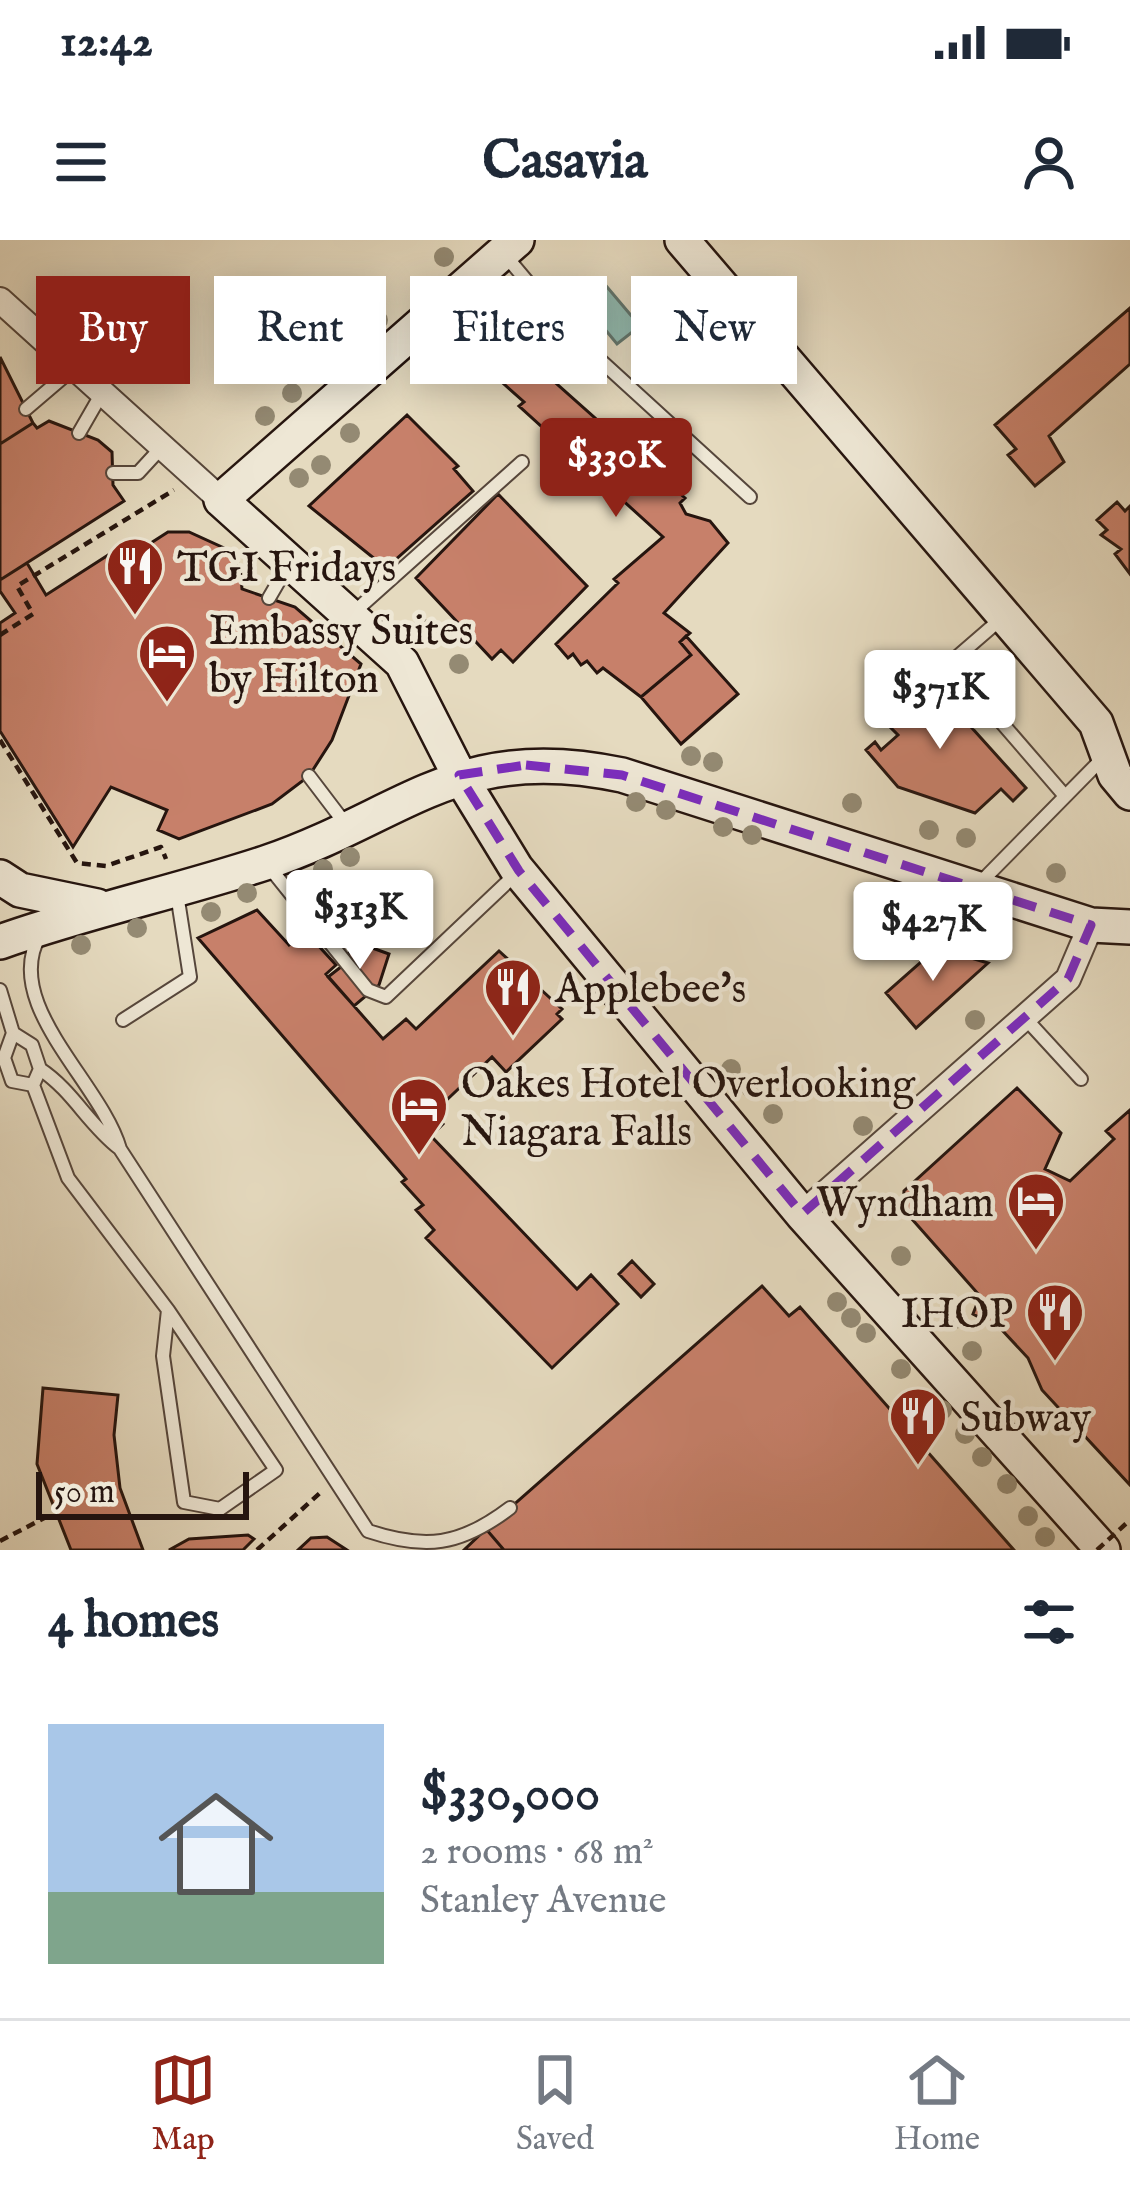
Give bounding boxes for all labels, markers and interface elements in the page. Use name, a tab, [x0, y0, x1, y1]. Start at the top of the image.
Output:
text: 12:42	[60, 14, 153, 71]
text: Casavia	[482, 128, 648, 197]
icon: menu	[48, 129, 114, 195]
icon: person	[1016, 129, 1082, 195]
chip: Buy	[36, 276, 190, 384]
chip: Rent	[214, 276, 386, 384]
chip: Filters	[410, 276, 607, 384]
chip: New	[631, 276, 797, 384]
pin: $330K	[532, 418, 700, 520]
text: $330K	[567, 432, 665, 481]
restaurant icon: TGI Fridays	[104, 535, 166, 617]
place label: TGI Fridays	[177, 543, 396, 596]
place label: Embassy Suites by Hilton	[209, 606, 473, 707]
hotel icon: Embassy Suites by Hilton	[136, 622, 198, 704]
pin: $371K	[856, 650, 1024, 752]
text: $371K	[891, 664, 989, 713]
pin: $313K	[276, 870, 444, 972]
pin: $427K	[849, 882, 1017, 984]
text: $313K	[313, 884, 407, 933]
text: $427K	[880, 896, 986, 945]
restaurant icon: Applebee's	[482, 956, 544, 1038]
place label: Applebee's	[554, 964, 746, 1017]
place label: Oakes Hotel Overlooking Niagara Falls	[461, 1059, 916, 1160]
hotel icon: Oakes Hotel Overlooking Niagara Falls	[388, 1075, 450, 1157]
hotel icon: Wyndham	[1005, 1170, 1067, 1252]
place label: Wyndham	[816, 1178, 994, 1231]
restaurant icon: IHOP	[1024, 1281, 1086, 1363]
place label: IHOP	[901, 1289, 1013, 1342]
restaurant icon: Subway	[887, 1385, 949, 1467]
place label: Subway	[960, 1393, 1092, 1446]
scale bar	[36, 1466, 249, 1519]
text: 50 m	[54, 1472, 115, 1514]
icon: filters	[1016, 1589, 1082, 1655]
text: 4 homes	[48, 1590, 219, 1655]
text: $330,000	[420, 1763, 600, 1828]
icon: home	[144, 1772, 288, 1916]
text: 2 rooms · 68 m²	[420, 1828, 654, 1877]
text: Stanley Avenue	[420, 1877, 666, 1926]
tab: Map	[150, 2047, 216, 2161]
tab: Saved	[516, 2047, 594, 2161]
tab: Home	[894, 2047, 980, 2161]

